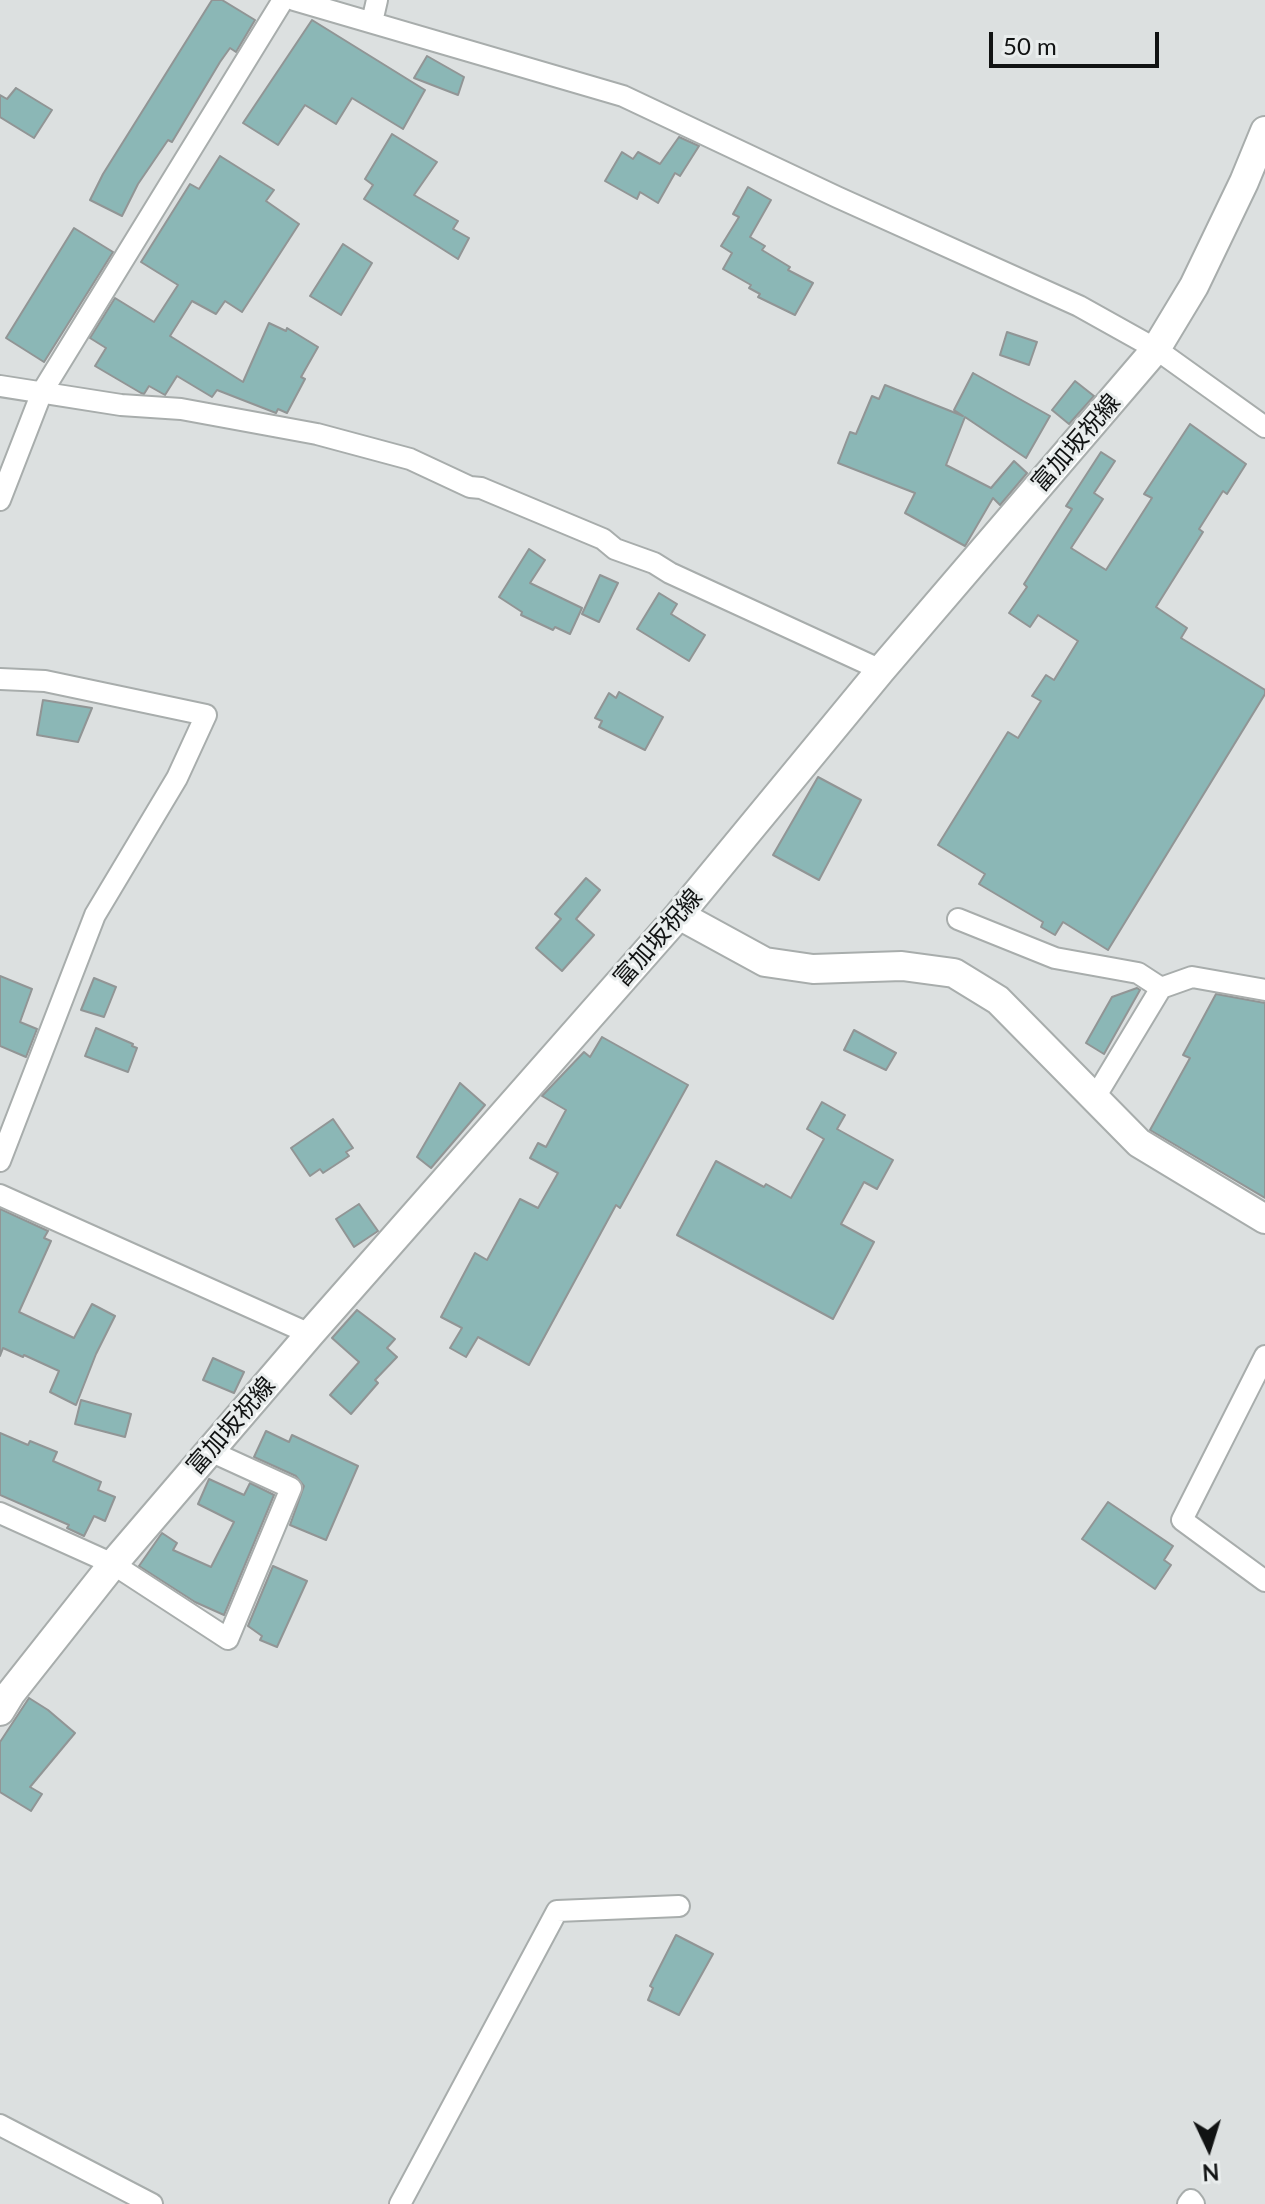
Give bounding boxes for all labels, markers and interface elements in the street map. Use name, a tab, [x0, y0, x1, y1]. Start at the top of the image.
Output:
scale bar	[993, 16, 1163, 66]
text: 50 m	[1003, 31, 1057, 60]
street label: 富加坂祝線	[1026, 388, 1126, 498]
street label: 富加坂祝線	[608, 883, 708, 993]
street label: 富加坂祝線	[181, 1371, 281, 1481]
north arrow	[1169, 2108, 1249, 2188]
text: N	[1201, 2158, 1220, 2186]

